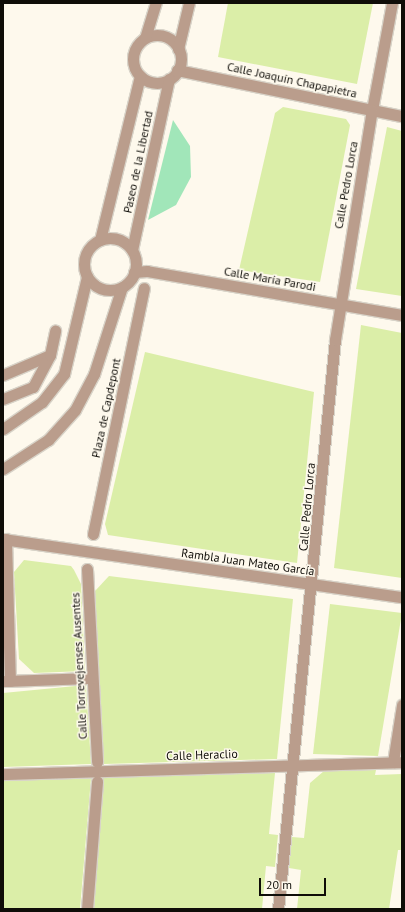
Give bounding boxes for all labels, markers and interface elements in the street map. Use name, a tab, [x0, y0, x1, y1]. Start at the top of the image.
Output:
street label: Calle Joaquín Chapapietra	[226, 59, 358, 101]
street label: Paseo de la Libertad	[120, 110, 156, 214]
street label: Calle Pedro Lorca	[331, 140, 361, 230]
street label: Calle María Parodi	[223, 264, 317, 294]
street label: Plaza de Capdepont	[88, 357, 124, 459]
street label: Calle Pedro Lorca	[296, 462, 318, 552]
street label: Rambla Juan Mateo García	[180, 546, 316, 578]
street label: Calle Torrevejenses Ausentes	[68, 592, 90, 740]
street label: Calle Heraclio	[166, 747, 238, 763]
scale bar	[261, 870, 328, 896]
text: 20 m	[266, 877, 292, 892]

